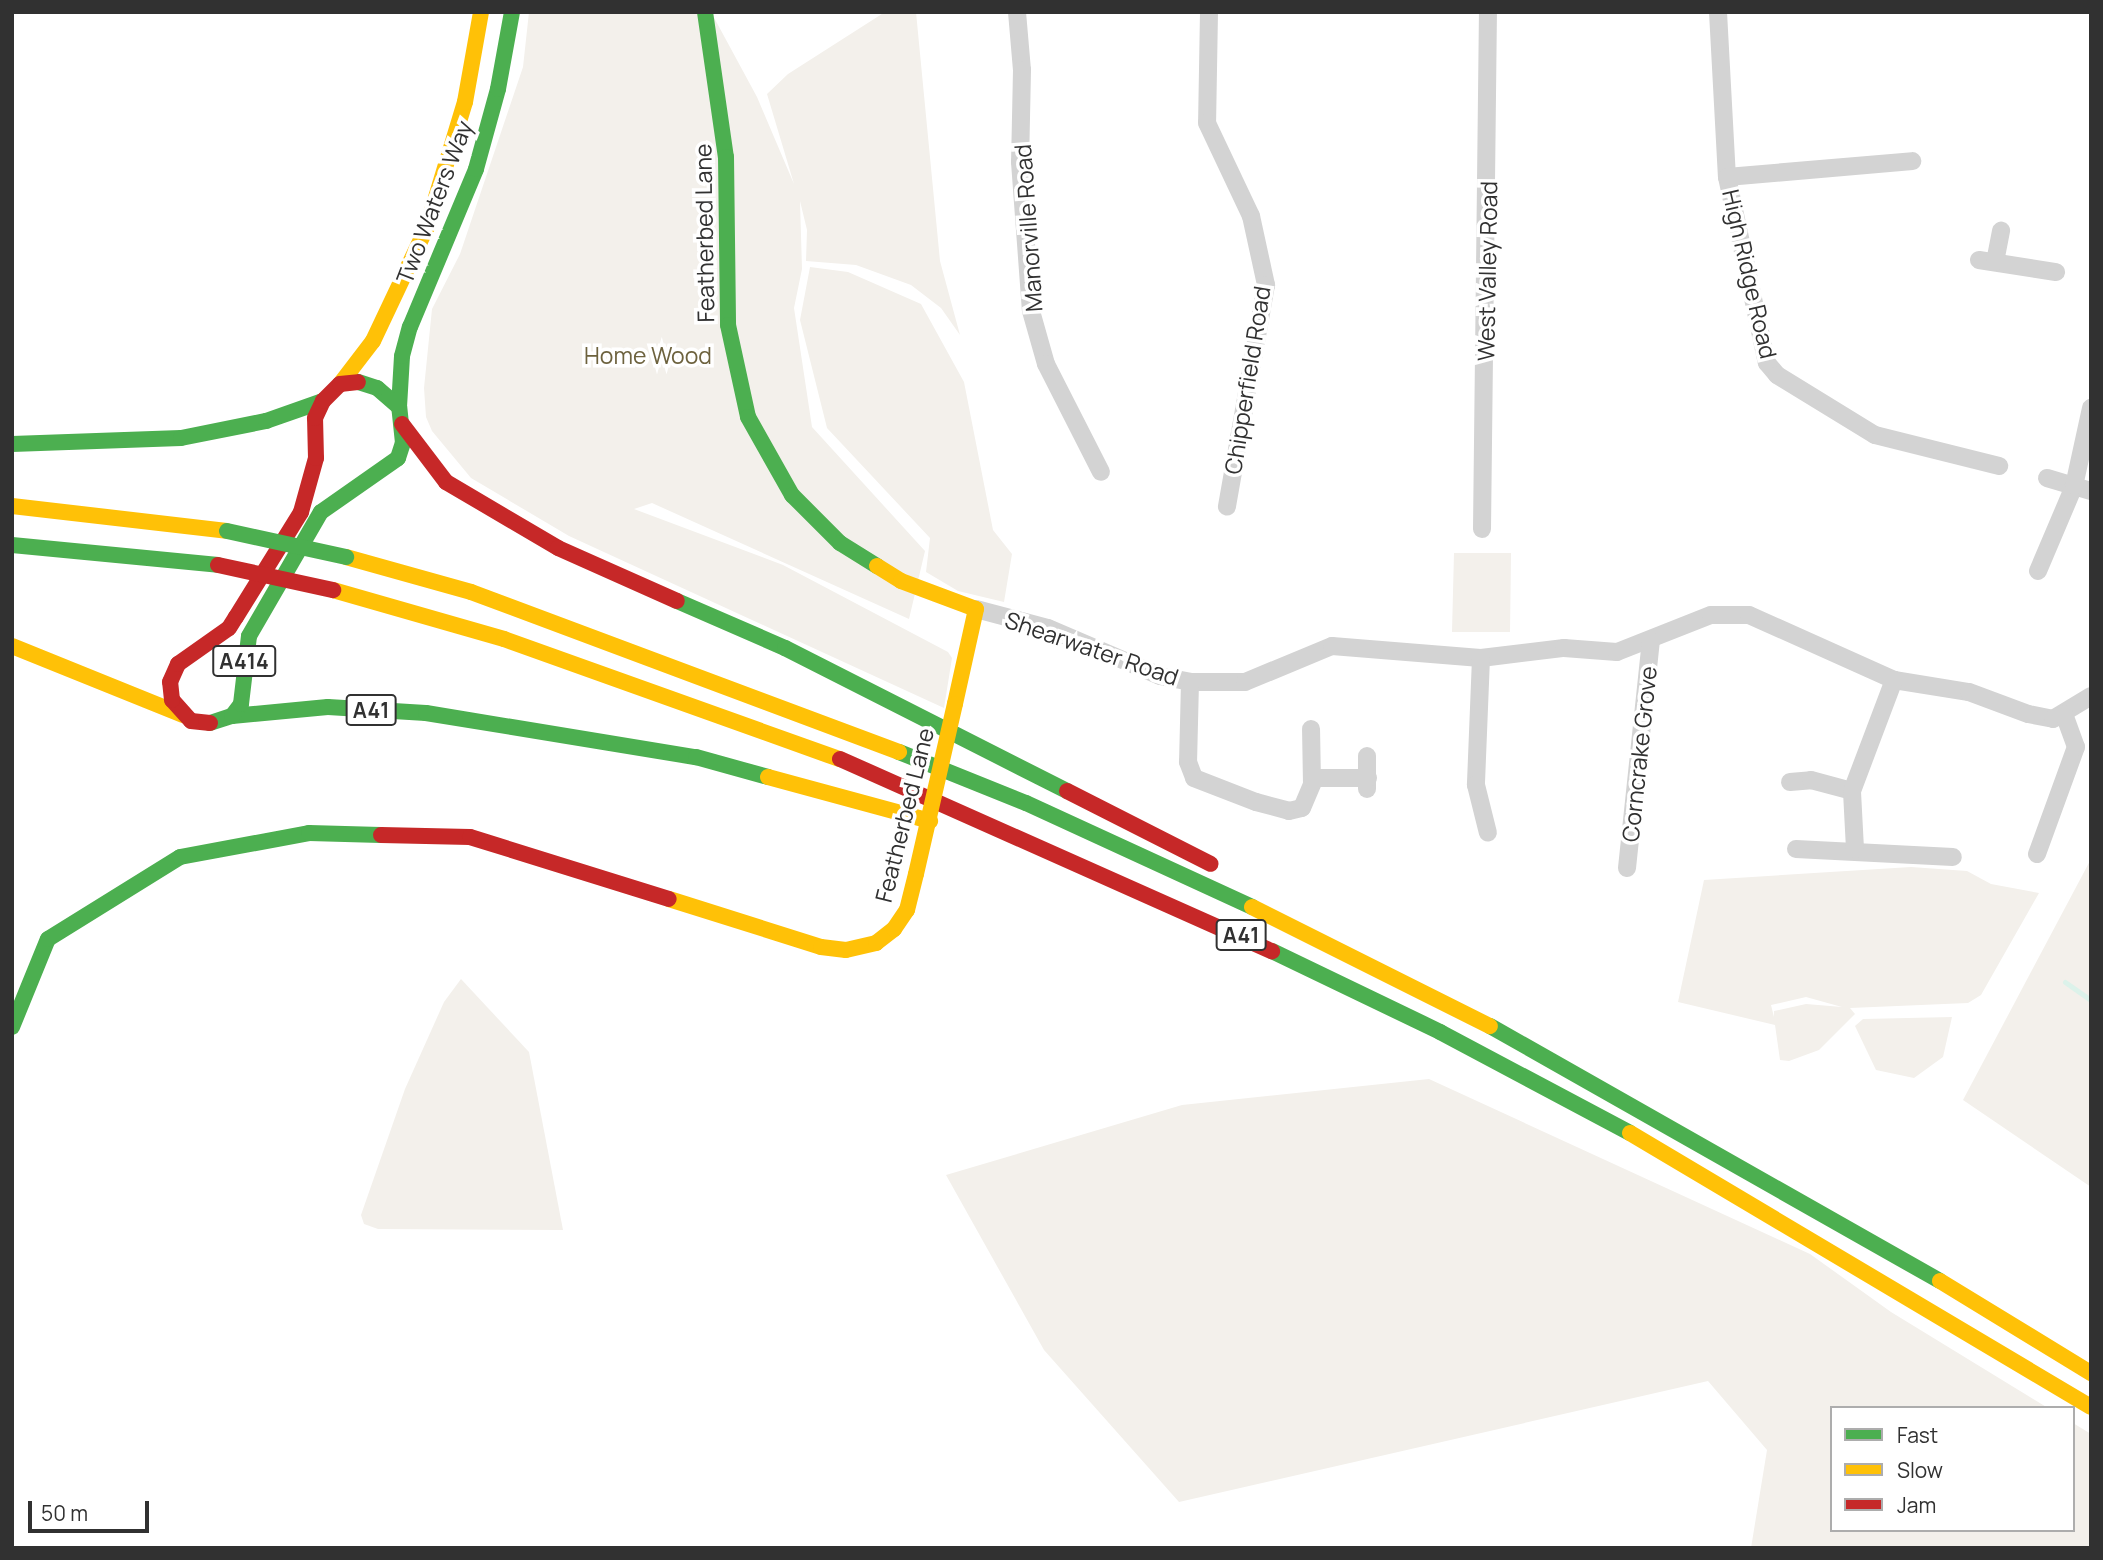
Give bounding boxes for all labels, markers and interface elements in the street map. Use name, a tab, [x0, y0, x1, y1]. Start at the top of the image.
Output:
street label: Two Waters Way	[390, 117, 478, 287]
street label: Featherbed Lane	[689, 143, 719, 323]
street label: Manorville Road	[1008, 143, 1048, 313]
street label: West Valley Road	[1472, 181, 1502, 361]
street label: High Ridge Road	[1717, 187, 1783, 361]
street label: Chipperfield Road	[1219, 284, 1275, 476]
park label: Home Wood	[584, 341, 712, 369]
street label: Shearwater Road	[1002, 605, 1182, 691]
road number: A414	[211, 644, 277, 678]
street label: Corncrake Grove	[1616, 665, 1662, 843]
road number: A41	[345, 692, 397, 728]
street label: Featherbed Lane	[869, 725, 939, 905]
road number: A41	[1215, 918, 1267, 953]
legend	[1830, 1406, 2075, 1532]
text: Fast	[1897, 1421, 1938, 1449]
text: Slow	[1897, 1456, 1943, 1484]
scale bar	[32, 1486, 152, 1530]
text: Jam	[1897, 1491, 1936, 1519]
text: 50 m	[41, 1499, 88, 1527]

